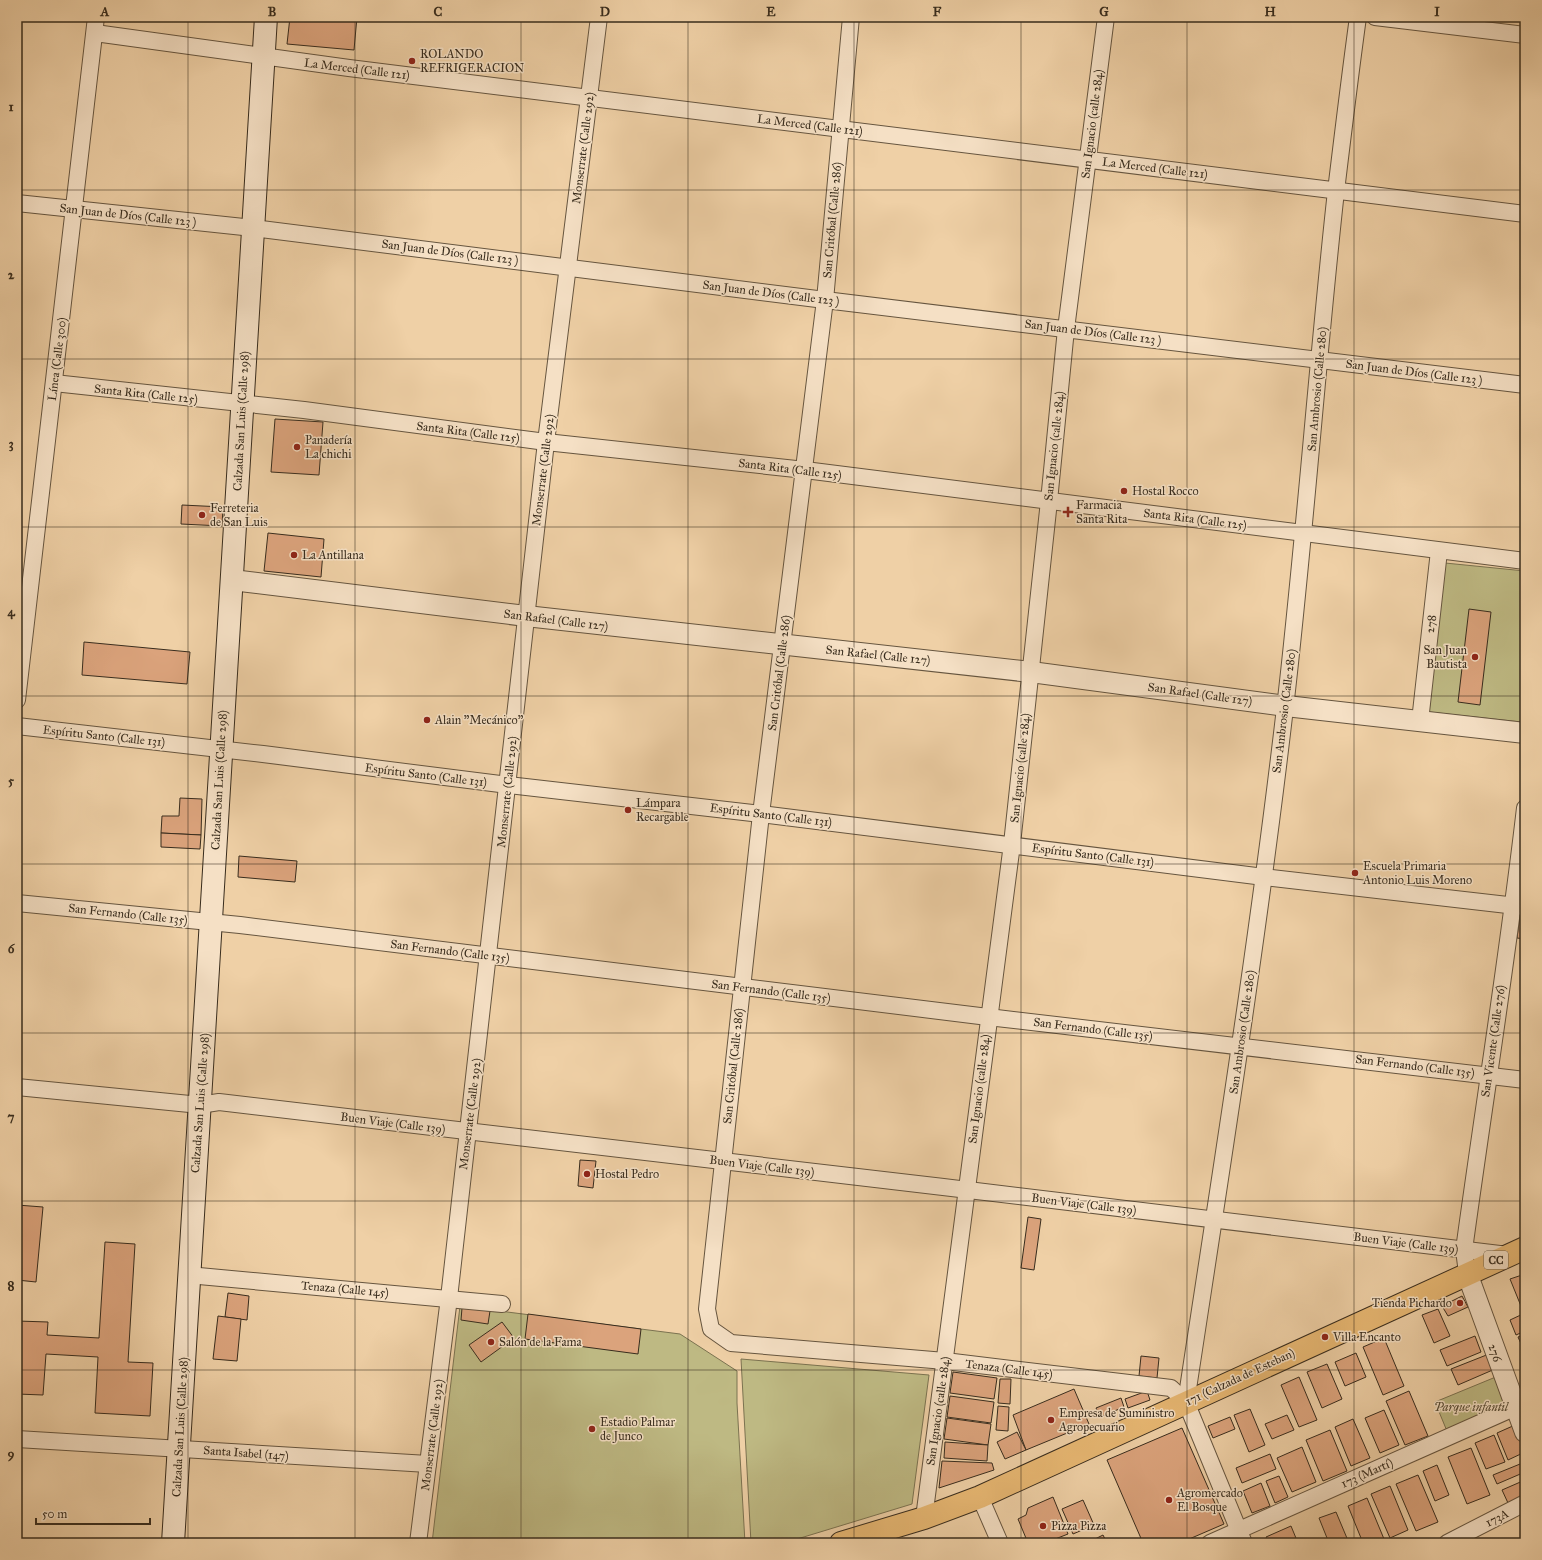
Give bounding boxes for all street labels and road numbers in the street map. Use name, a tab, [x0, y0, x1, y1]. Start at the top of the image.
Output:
street label: La Merced (Calle 121)	[303, 56, 411, 82]
street label: San Ignacio (calle 284)	[1078, 69, 1107, 180]
street label: Monserrate (Calle 292)	[569, 91, 597, 205]
street label: La Merced (Calle 121)	[756, 112, 864, 138]
street label: La Merced (Calle 121)	[1101, 155, 1209, 181]
street label: San Critóbal (Calle 286)	[820, 161, 844, 279]
street label: San Juan de Díos (Calle 123 )	[59, 201, 197, 230]
street label: San Juan de Díos (Calle 123 )	[381, 237, 519, 268]
street label: San Juan de Díos (Calle 123 )	[702, 278, 840, 309]
street label: Línea (Calle 300)	[45, 316, 69, 402]
street label: San Juan de Díos (Calle 123 )	[1024, 317, 1162, 348]
street label: San Ambrosio (Calle 280)	[1305, 326, 1329, 452]
street label: Calzada San Luis (Calle 298)	[230, 351, 252, 491]
street label: San Juan de Díos (Calle 123 )	[1345, 357, 1483, 388]
street label: Santa Rita (Calle 125)	[94, 382, 198, 406]
street label: San Ignacio (calle 284)	[1041, 391, 1068, 502]
street label: Monserrate (Calle 292)	[529, 413, 557, 527]
street label: Santa Rita (Calle 125)	[416, 419, 520, 445]
street label: Santa Rita (Calle 125)	[738, 456, 842, 482]
street label: Santa Rita (Calle 125)	[1143, 506, 1247, 532]
street label: San Rafael (Calle 127)	[503, 607, 609, 633]
street label: San Critóbal (Calle 286)	[765, 614, 793, 732]
street label: 278	[1423, 614, 1439, 634]
street label: San Rafael (Calle 127)	[825, 643, 931, 667]
street label: San Ambrosio (Calle 280)	[1269, 648, 1299, 774]
street label: San Rafael (Calle 127)	[1147, 680, 1253, 708]
street label: Calzada San Luis (Calle 298)	[208, 710, 230, 850]
street label: San Ignacio (calle 284)	[1007, 713, 1034, 824]
street label: Espíritu Santo (Calle 131)	[42, 723, 166, 749]
street label: Monserrate (Calle 292)	[494, 735, 520, 849]
street label: Espíritu Santo (Calle 131)	[364, 761, 488, 789]
street label: Espíritu Santo (Calle 131)	[709, 801, 833, 829]
street label: Espíritu Santo (Calle 131)	[1031, 841, 1155, 869]
street label: San Fernando (Calle 135)	[68, 901, 188, 927]
street label: San Fernando (Calle 135)	[390, 937, 510, 965]
street label: San Ambrosio (Calle 280)	[1226, 969, 1258, 1095]
street label: San Fernando (Calle 135)	[711, 977, 831, 1005]
street label: San Vicente (Calle 276)	[1478, 984, 1508, 1098]
street label: San Critóbal (Calle 286)	[720, 1007, 746, 1125]
street label: San Fernando (Calle 135)	[1033, 1015, 1153, 1043]
street label: Calzada San Luis (Calle 298)	[188, 1033, 212, 1173]
street label: San Ignacio (calle 284)	[965, 1034, 994, 1145]
street label: San Fernando (Calle 135)	[1355, 1052, 1475, 1080]
street label: Monserrate (Calle 292)	[456, 1057, 484, 1171]
street label: Buen Viaje (Calle 139)	[340, 1110, 446, 1136]
street label: Buen Viaje (Calle 139)	[709, 1153, 815, 1179]
street label: Buen Viaje (Calle 139)	[1031, 1191, 1137, 1217]
street label: Buen Viaje (Calle 139)	[1353, 1230, 1459, 1256]
road number: CC	[1484, 1251, 1508, 1269]
street label: Tenaza (Calle 145)	[301, 1278, 389, 1300]
street label: 276	[1485, 1342, 1505, 1365]
street label: 171 (Calzada de Esteban)	[1183, 1345, 1297, 1409]
street label: San Ignacio (calle 284)	[923, 1356, 954, 1467]
street label: Calzada San Luis (Calle 298)	[169, 1357, 191, 1497]
street label: Tenaza (Calle 145)	[964, 1357, 1054, 1381]
street label: Monserrate (Calle 292)	[418, 1378, 446, 1492]
street label: Santa Isabel (147)	[203, 1443, 289, 1463]
street label: 173 (Martí)	[1339, 1455, 1395, 1491]
street label: 173A	[1483, 1506, 1511, 1530]

